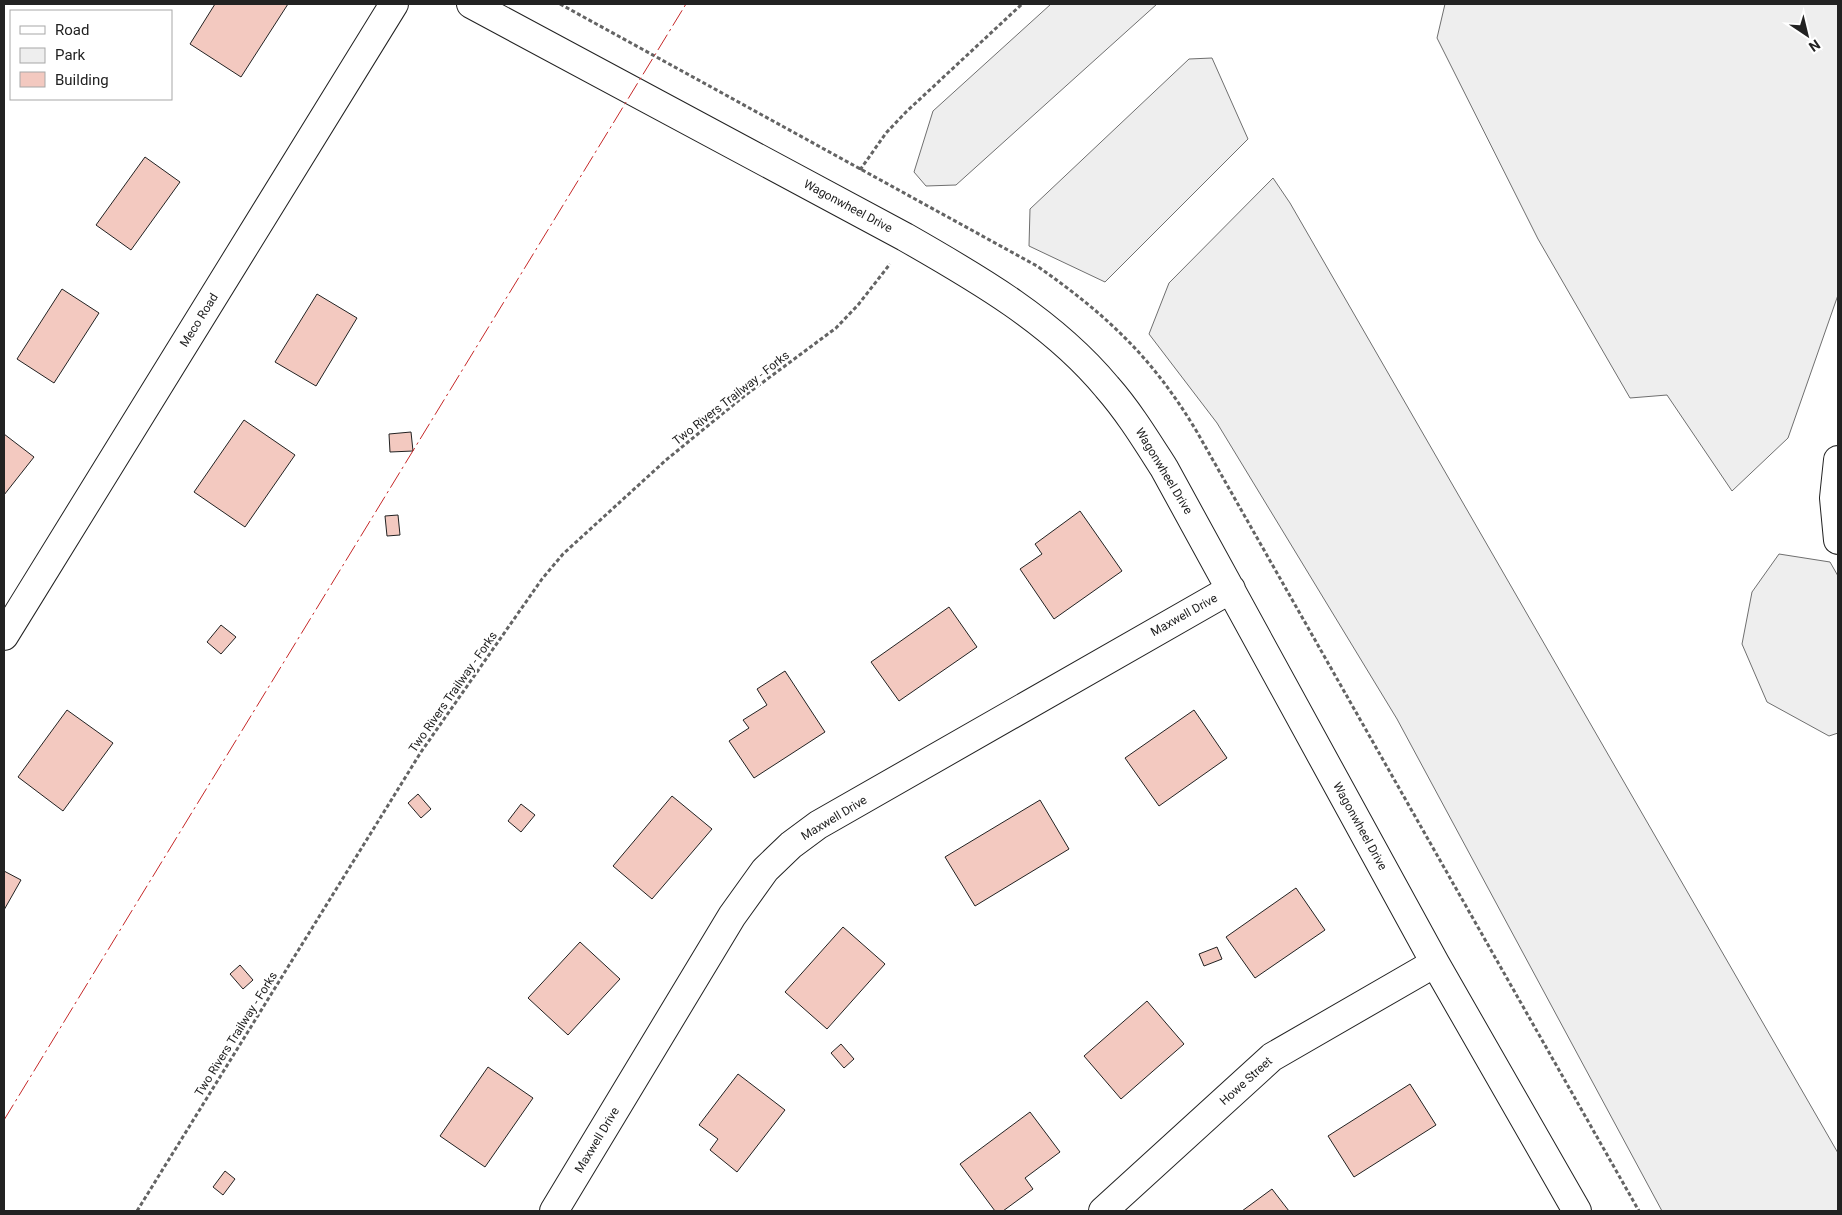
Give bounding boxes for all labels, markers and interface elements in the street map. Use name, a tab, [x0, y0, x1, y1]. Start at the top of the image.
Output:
legend	[10, 10, 172, 100]
north arrow	[1782, 10, 1832, 60]
text: Road	[55, 21, 89, 39]
text: N	[1806, 36, 1823, 55]
text: Park	[55, 46, 86, 64]
text: Building	[55, 71, 109, 89]
street label: Wagonwheel Drive	[801, 177, 895, 235]
street label: Meco Road	[177, 291, 221, 349]
street label: Two Rivers Trailway - Forks	[670, 348, 792, 448]
street label: Wagonwheel Drive	[1133, 425, 1195, 517]
street label: Maxwell Drive	[1148, 591, 1220, 639]
street label: Two Rivers Trailway - Forks	[406, 629, 500, 755]
street label: Wagonwheel Drive	[1330, 780, 1390, 872]
street label: Maxwell Drive	[799, 793, 869, 843]
street label: Two Rivers Trailway - Forks	[192, 969, 280, 1099]
street label: Howe Street	[1217, 1054, 1275, 1108]
street label: Maxwell Drive	[572, 1105, 622, 1175]

